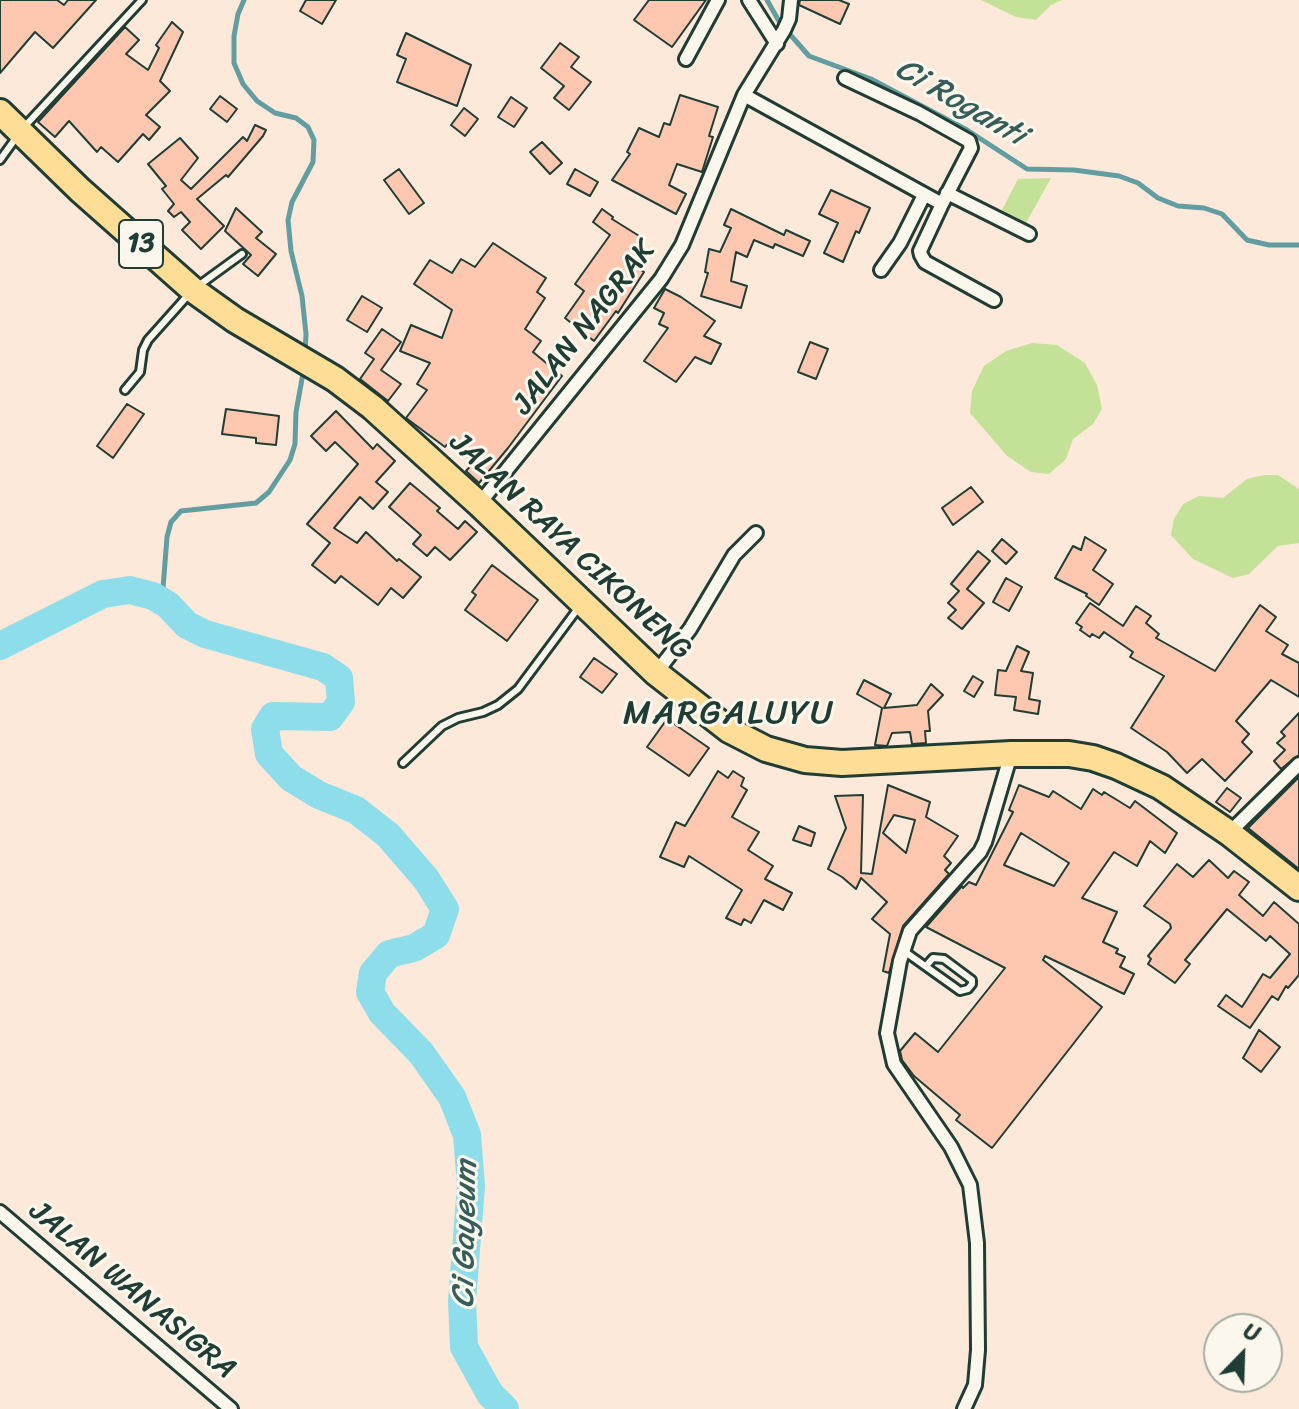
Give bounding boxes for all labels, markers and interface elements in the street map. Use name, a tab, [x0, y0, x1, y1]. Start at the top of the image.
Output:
water label: Ci Roganti	[888, 50, 1032, 156]
road number: 13	[119, 220, 163, 268]
street label: JALAN NAGRAK	[506, 234, 664, 422]
street label: JALAN RAYA CIKONENG	[441, 425, 699, 669]
district label: MARGALUYU	[624, 694, 834, 734]
water label: Ci Gayeum	[446, 1160, 486, 1308]
street label: JALAN WANASIGRA	[21, 1194, 243, 1388]
text: U	[1237, 1311, 1266, 1353]
north arrow	[1203, 1313, 1283, 1393]

